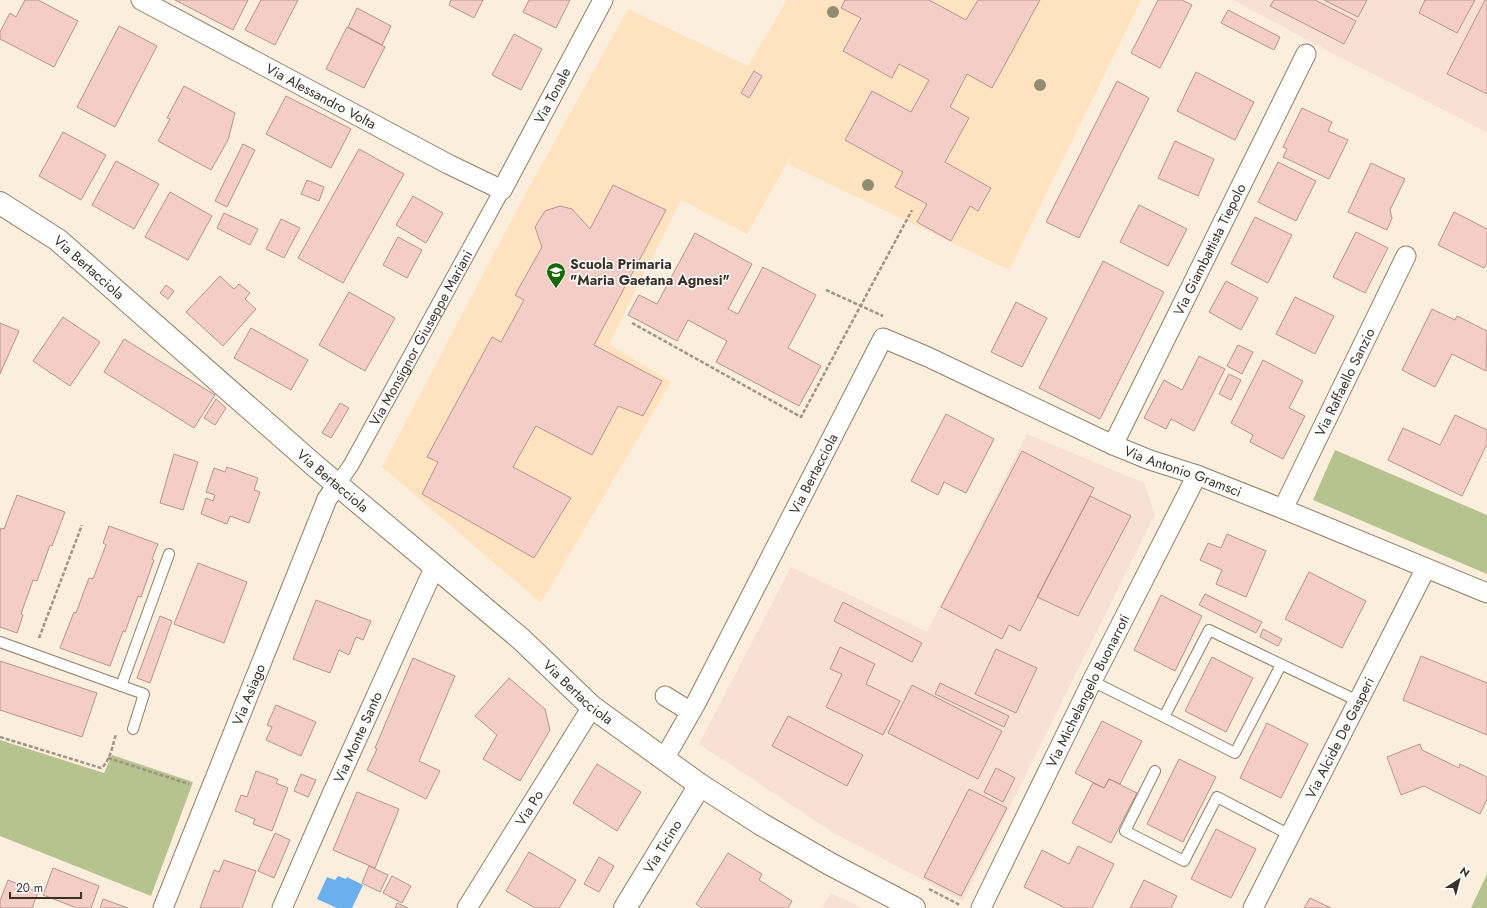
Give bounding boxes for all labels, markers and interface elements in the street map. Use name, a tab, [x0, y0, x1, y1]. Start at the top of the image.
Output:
street label: Via Alessandro Volta	[262, 58, 380, 134]
street label: Via Tonale	[529, 64, 575, 127]
street label: Via Giambattista Tiepolo	[1168, 180, 1251, 319]
street label: Via Bertacciola	[49, 230, 129, 304]
street label: Via Monsignor Giuseppe Mariani	[364, 246, 477, 429]
place label: Scuola Primaria "Maria Gaetana Agnesi"	[570, 254, 730, 290]
school or university icon: Scuola Primaria "Maria Gaetana Agnesi"	[545, 261, 567, 289]
street label: Via Raffaello Sanzio	[1310, 324, 1380, 440]
street label: Via Bertacciola	[784, 430, 842, 518]
street label: Via Antonio Gramsci	[1121, 441, 1245, 502]
street label: Via Bertacciola	[292, 444, 373, 517]
street label: Via Michelangelo Buonarroti	[1041, 611, 1134, 771]
street label: Via Bertacciola	[538, 655, 617, 729]
street label: Via Asiago	[227, 660, 270, 728]
street label: Via Alcide De Gasperi	[1300, 674, 1379, 802]
street label: Via Monte Santo	[328, 688, 387, 786]
street label: Via Po	[511, 786, 548, 830]
street label: Via Ticino	[638, 816, 687, 877]
north arrow	[1439, 860, 1479, 900]
text: N	[1457, 863, 1473, 881]
scale bar	[10, 874, 81, 900]
text: 20 m	[16, 879, 43, 897]

